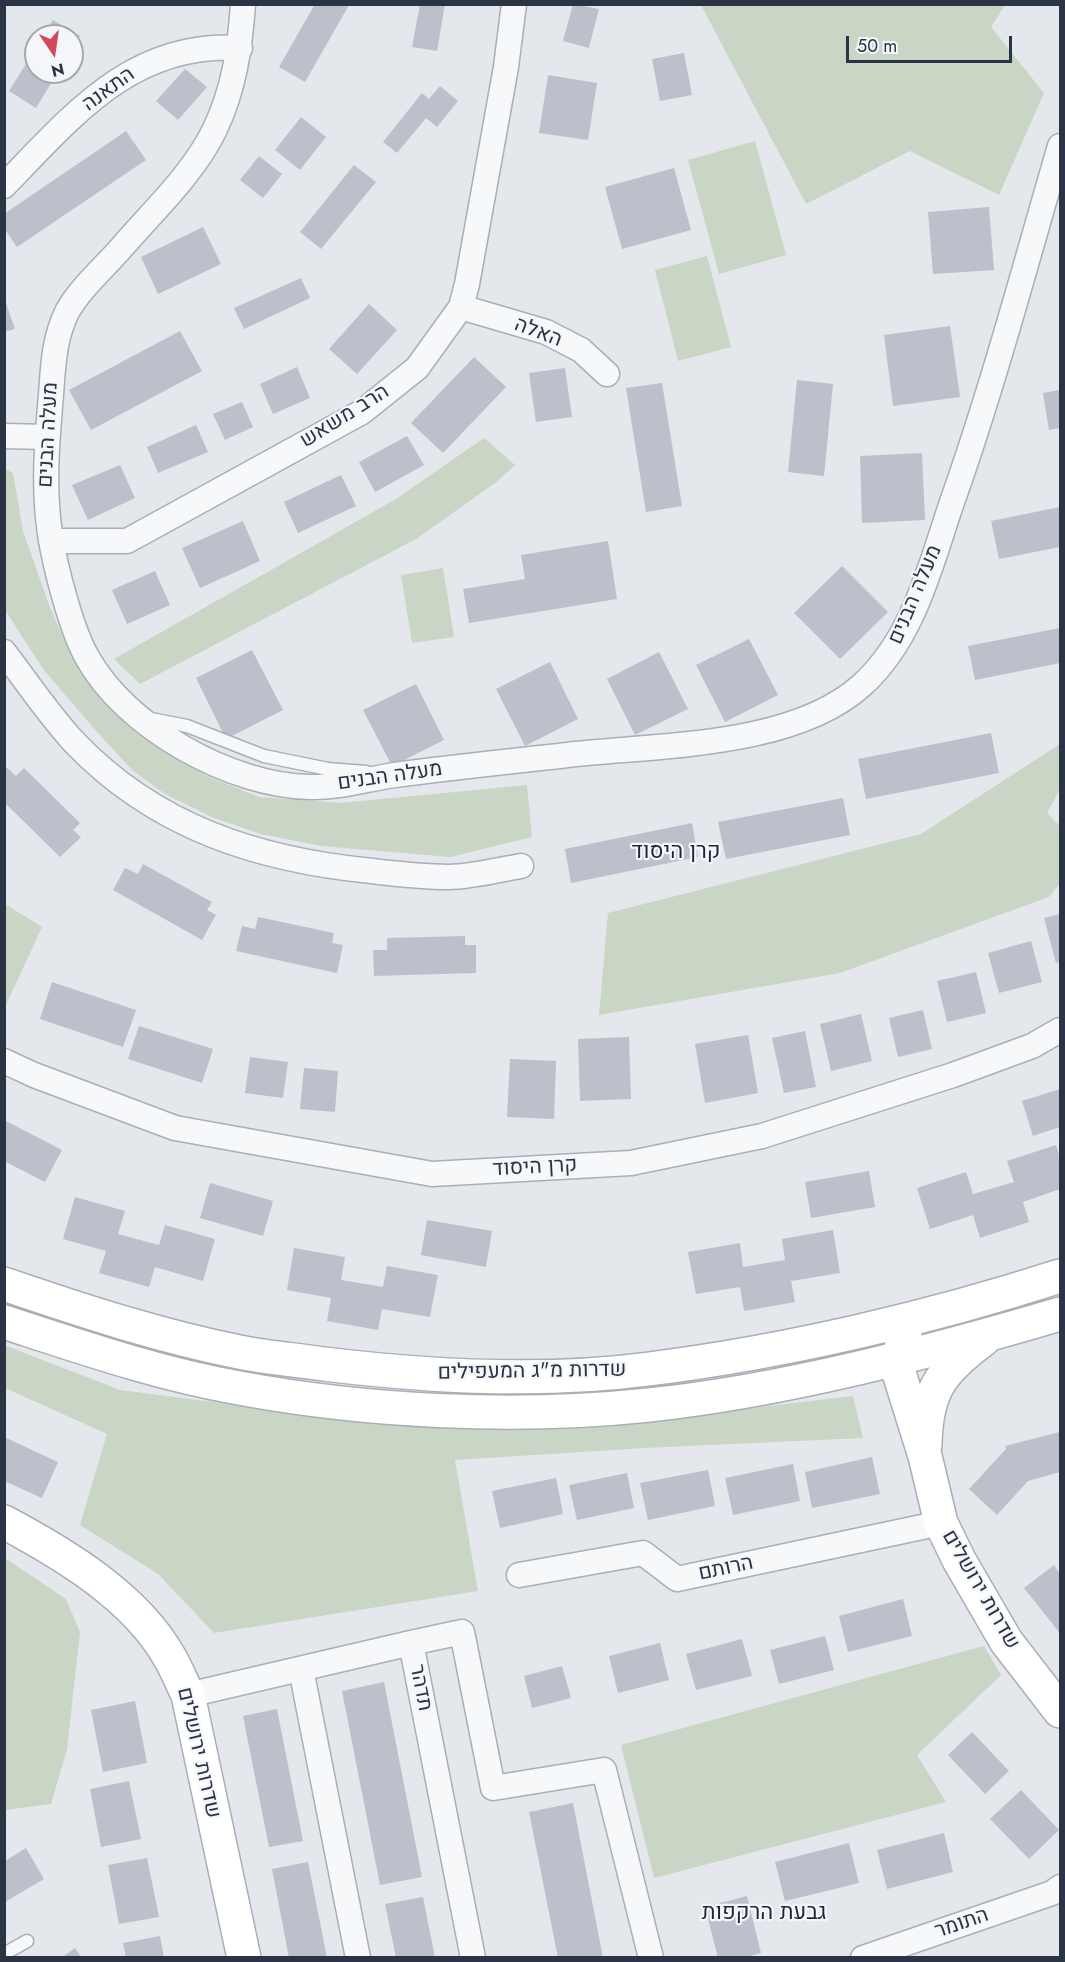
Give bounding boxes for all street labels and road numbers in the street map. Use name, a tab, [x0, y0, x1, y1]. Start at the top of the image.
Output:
street label: התאנה	[78, 62, 140, 118]
street label: האלה	[511, 312, 565, 354]
street label: הרב משאש	[296, 380, 394, 454]
street label: מעלה הבנים	[34, 382, 64, 488]
street label: מעלה הבנים	[884, 541, 948, 649]
street label: מעלה הבנים	[336, 757, 444, 797]
street label: קרן היסוד	[492, 1153, 578, 1183]
street label: שדרות מ"ג המעפילים	[437, 1358, 627, 1386]
street label: שדרות ירושלים	[936, 1526, 1024, 1654]
street label: הרותם	[696, 1551, 756, 1587]
street label: תדהר	[403, 1663, 437, 1713]
street label: שדרות ירושלים	[171, 1685, 225, 1821]
street label: התומר	[932, 1903, 992, 1945]

